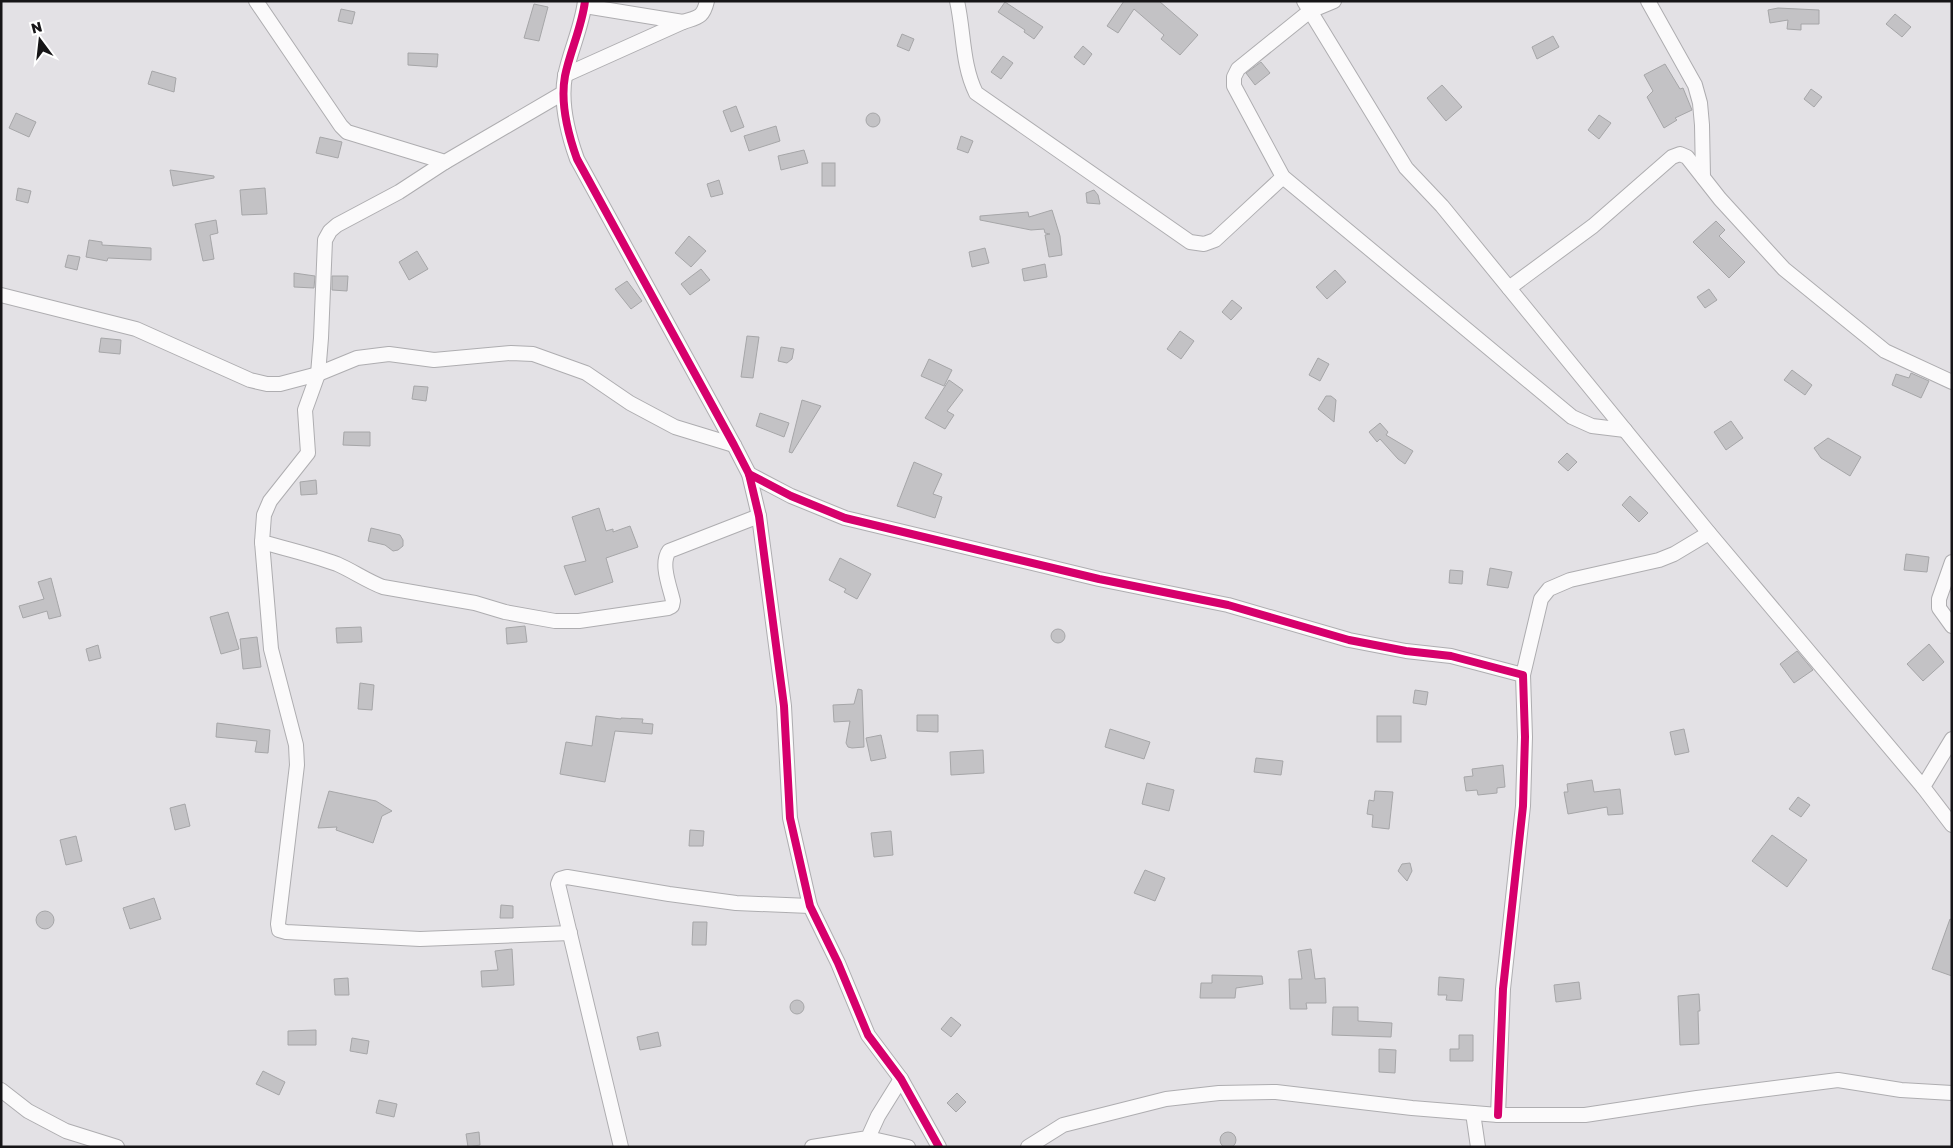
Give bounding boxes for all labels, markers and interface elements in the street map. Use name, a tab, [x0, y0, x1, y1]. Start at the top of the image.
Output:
north arrow	[15, 15, 65, 65]
text: N	[29, 17, 44, 37]

